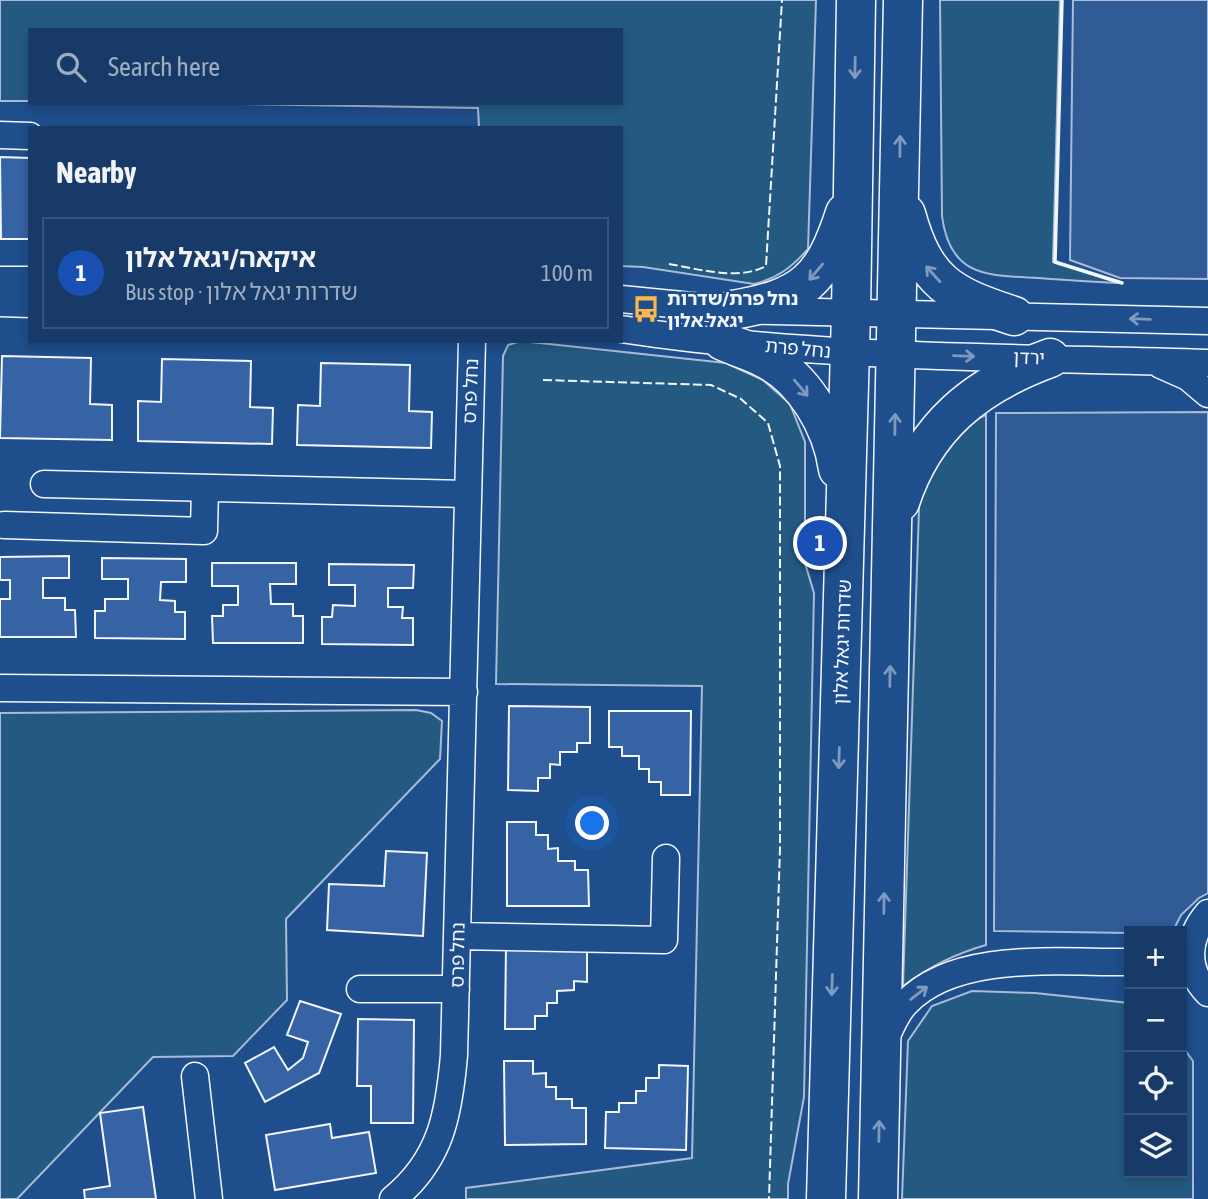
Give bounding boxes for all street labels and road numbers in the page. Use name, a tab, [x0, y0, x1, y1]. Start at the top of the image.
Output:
street label: נחל פרת	[764, 334, 832, 362]
street label: ירדן	[1013, 345, 1045, 369]
street label: נחל פרס	[458, 358, 482, 424]
street label: שדרות יגאל אלון	[829, 579, 855, 705]
street label: נחל פרס	[445, 922, 469, 988]

